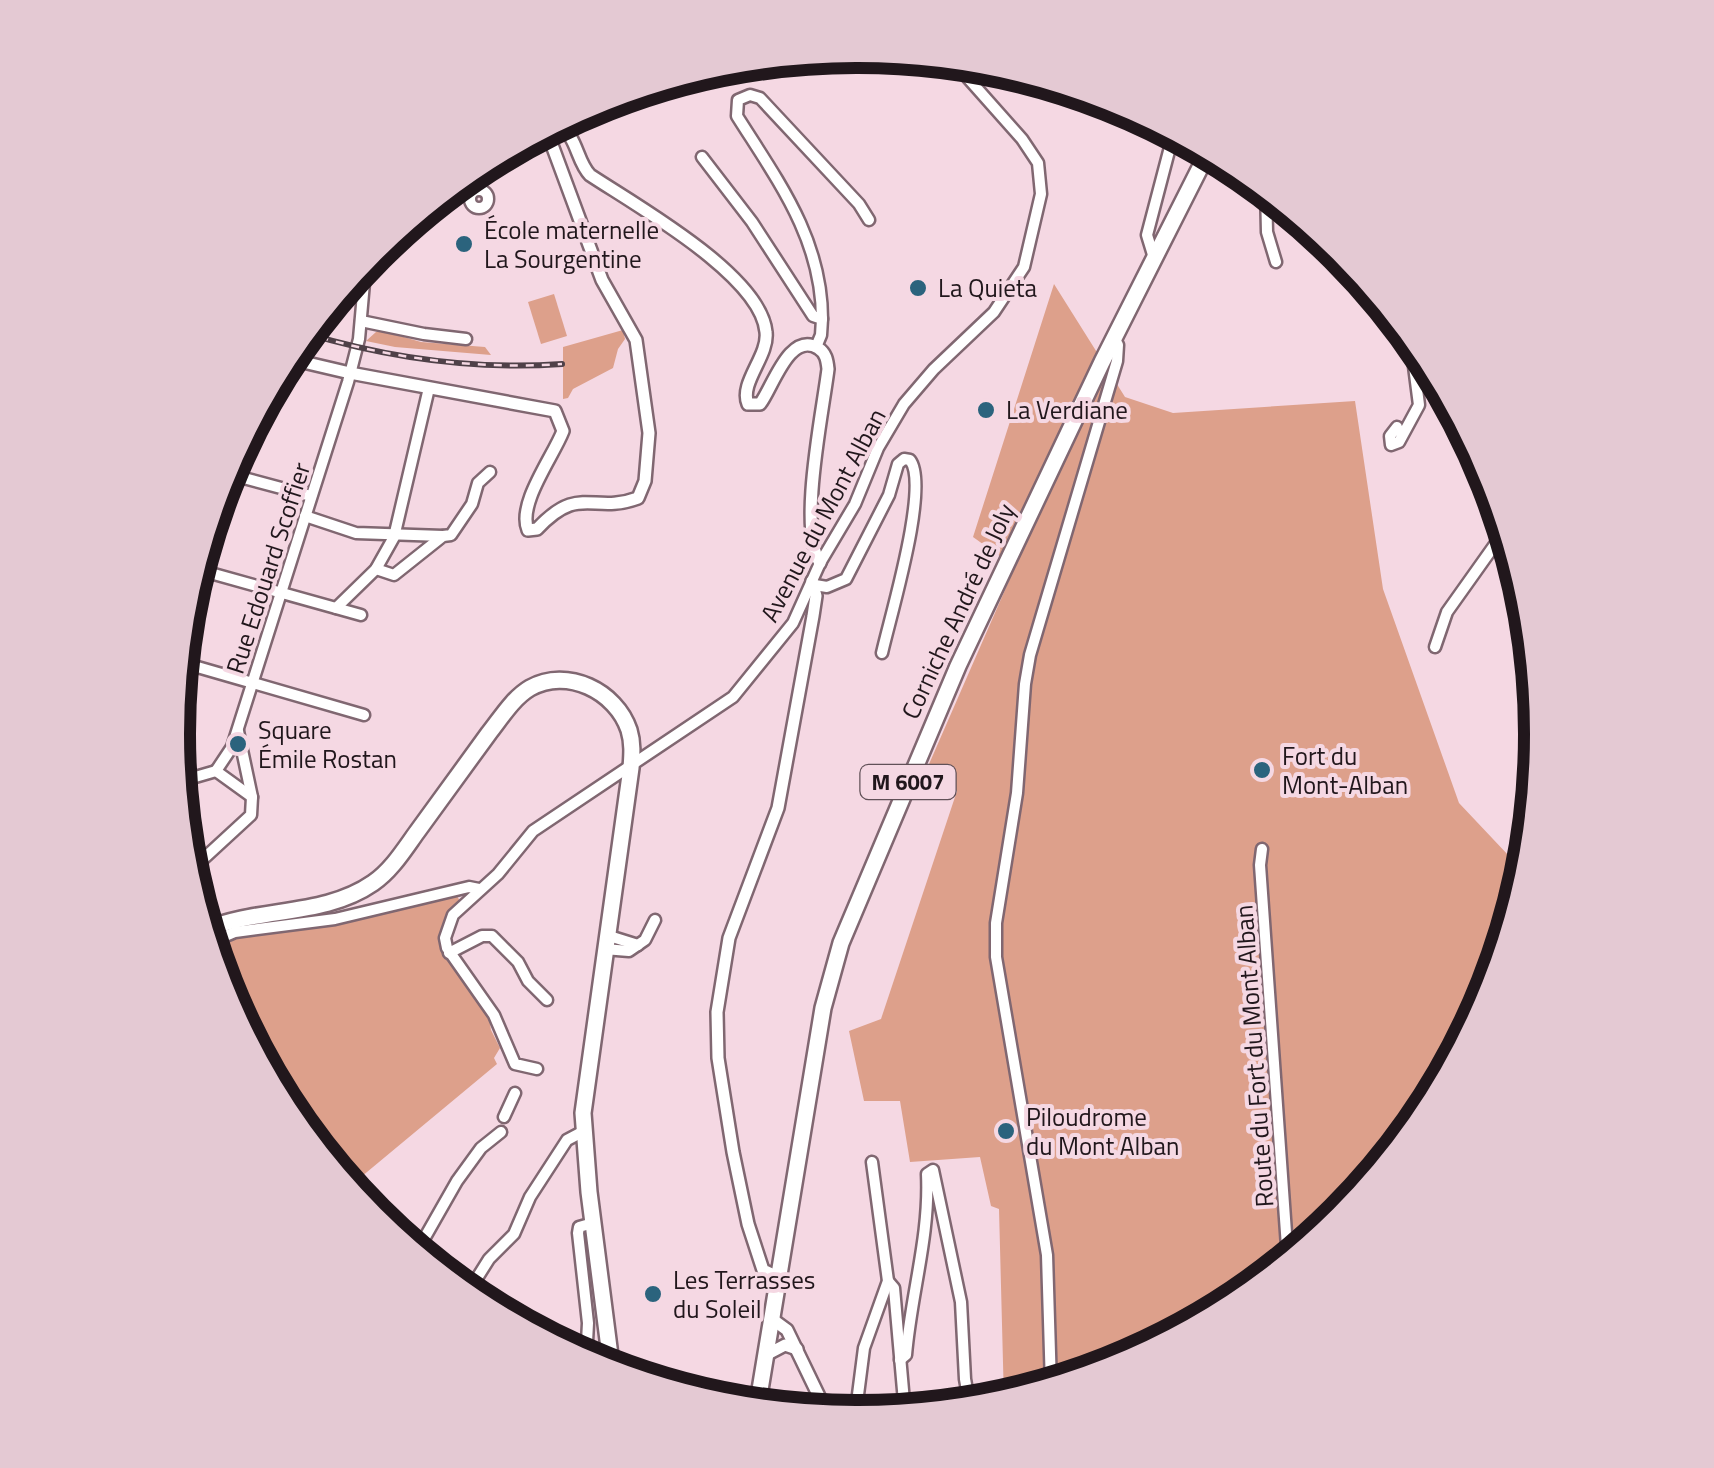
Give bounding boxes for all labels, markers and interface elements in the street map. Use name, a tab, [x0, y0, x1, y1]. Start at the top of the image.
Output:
place label: École maternelle La Sourgentine	[484, 211, 659, 278]
marker: École maternelle La Sourgentine	[453, 233, 475, 255]
place label: La Quieta	[938, 269, 1038, 307]
marker: La Quieta	[907, 277, 929, 299]
place label: La Verdiane	[1006, 391, 1128, 429]
marker: La Verdiane	[975, 399, 997, 421]
street label: Avenue du Mont Alban	[751, 401, 895, 629]
street label: Rue Edouard Scoffier	[216, 457, 320, 679]
street label: Corniche André de Joly	[891, 497, 1025, 725]
place label: Square Émile Rostan	[258, 711, 397, 778]
marker: Square Émile Rostan	[227, 733, 249, 755]
place label: Fort du Mont-Alban	[1282, 737, 1408, 804]
marker: Fort du Mont-Alban	[1251, 759, 1273, 781]
road number: M 6007	[860, 765, 956, 799]
street label: Route du Fort du Mont Alban	[1224, 904, 1284, 1208]
place label: Piloudrome du Mont Alban	[1026, 1098, 1179, 1165]
marker: Piloudrome du Mont Alban	[995, 1120, 1017, 1142]
place label: Les Terrasses du Soleil	[673, 1261, 815, 1328]
marker: Les Terrasses du Soleil	[642, 1283, 664, 1305]

